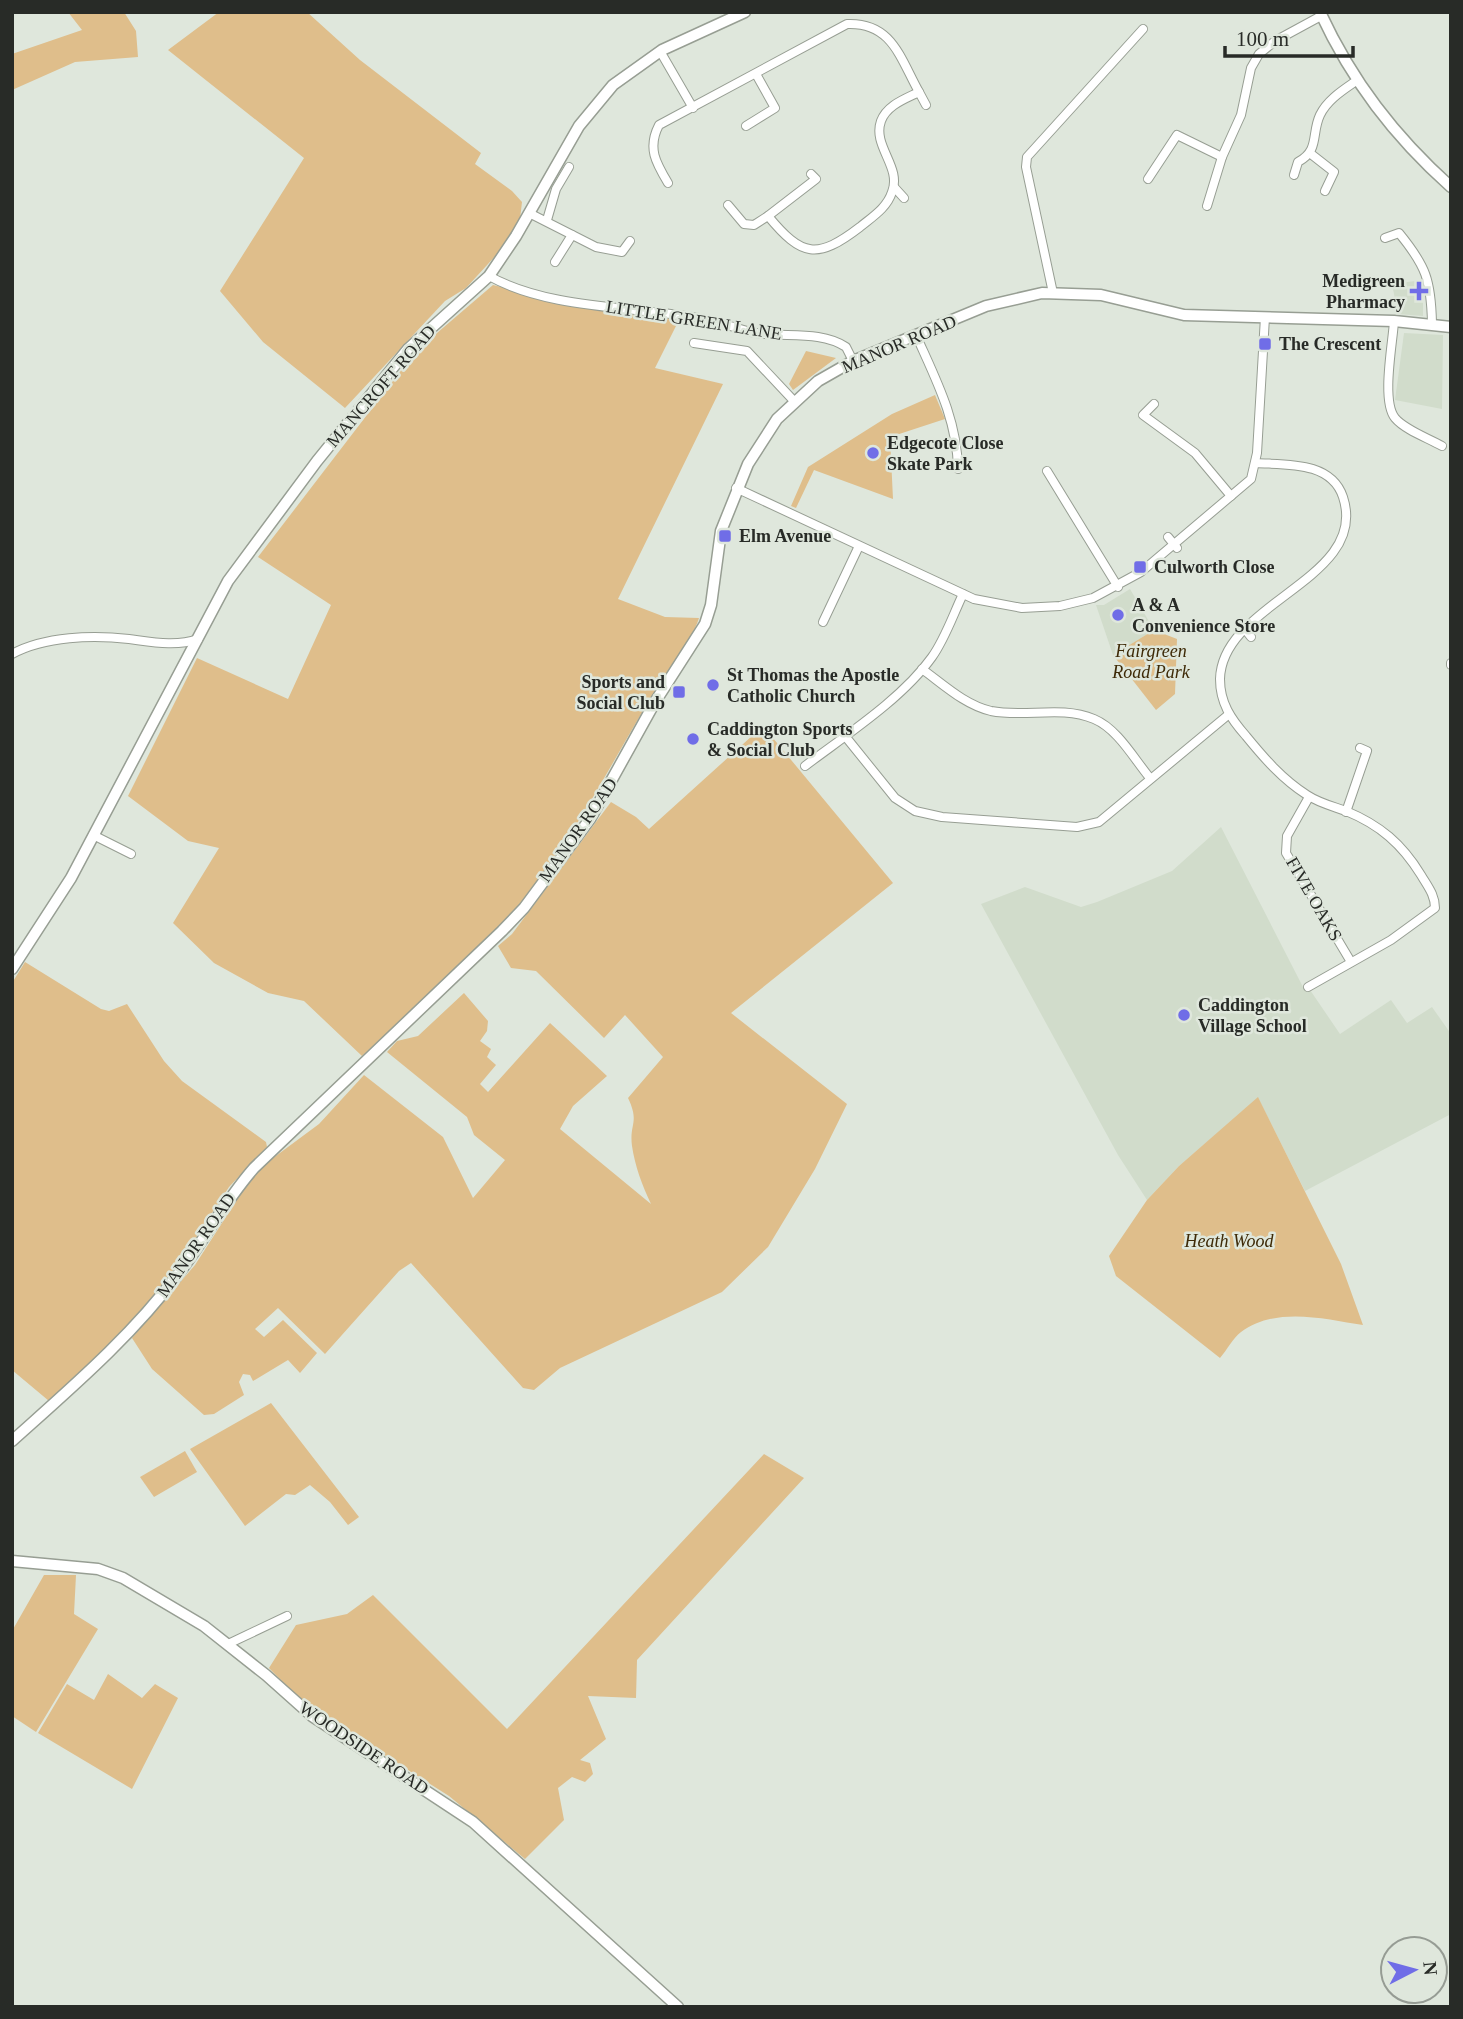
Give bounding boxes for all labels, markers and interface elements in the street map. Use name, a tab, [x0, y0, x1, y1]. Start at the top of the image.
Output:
scale bar	[1225, 14, 1353, 58]
text: 100 m	[1236, 27, 1289, 51]
place label: Medigreen Pharmacy	[1322, 271, 1405, 312]
marker: Medigreen Pharmacy	[1411, 283, 1427, 299]
street label: LITTLE GREEN LANE	[605, 296, 783, 344]
street label: MANOR ROAD	[839, 311, 959, 377]
street label: MANCROFT ROAD	[323, 321, 439, 451]
place label: The Crescent	[1279, 334, 1381, 354]
marker: The Crescent	[1257, 336, 1273, 352]
place label: Edgecote Close Skate Park	[887, 433, 1003, 474]
marker: Edgecote Close Skate Park	[865, 445, 881, 461]
place label: Elm Avenue	[739, 526, 831, 546]
marker: Elm Avenue	[717, 528, 733, 544]
place label: Culworth Close	[1154, 557, 1275, 577]
marker: Culworth Close	[1132, 559, 1148, 575]
place label: A & A Convenience Store	[1132, 595, 1275, 636]
marker: A & A Convenience Store	[1110, 607, 1126, 623]
park label: Fairgreen Road Park	[1111, 641, 1191, 682]
place label: St Thomas the Apostle Catholic Church	[727, 665, 899, 706]
place label: Sports and Social Club	[576, 672, 665, 713]
marker: St Thomas the Apostle Catholic Church	[705, 677, 721, 693]
marker: Sports and Social Club	[671, 684, 687, 700]
place label: Caddington Sports & Social Club	[707, 719, 853, 760]
marker: Caddington Sports & Social Club	[685, 731, 701, 747]
street label: MANOR ROAD	[535, 774, 621, 886]
street label: FIVE OAKS	[1282, 854, 1346, 944]
place label: Caddington Village School	[1198, 995, 1307, 1036]
marker: Caddington Village School	[1176, 1007, 1192, 1023]
street label: MANOR ROAD	[153, 1189, 239, 1301]
park label: Heath Wood	[1184, 1231, 1274, 1251]
street label: WOODSIDE ROAD	[296, 1697, 432, 1799]
north arrow	[1379, 1935, 1449, 2005]
text: N	[1419, 1960, 1442, 1976]

